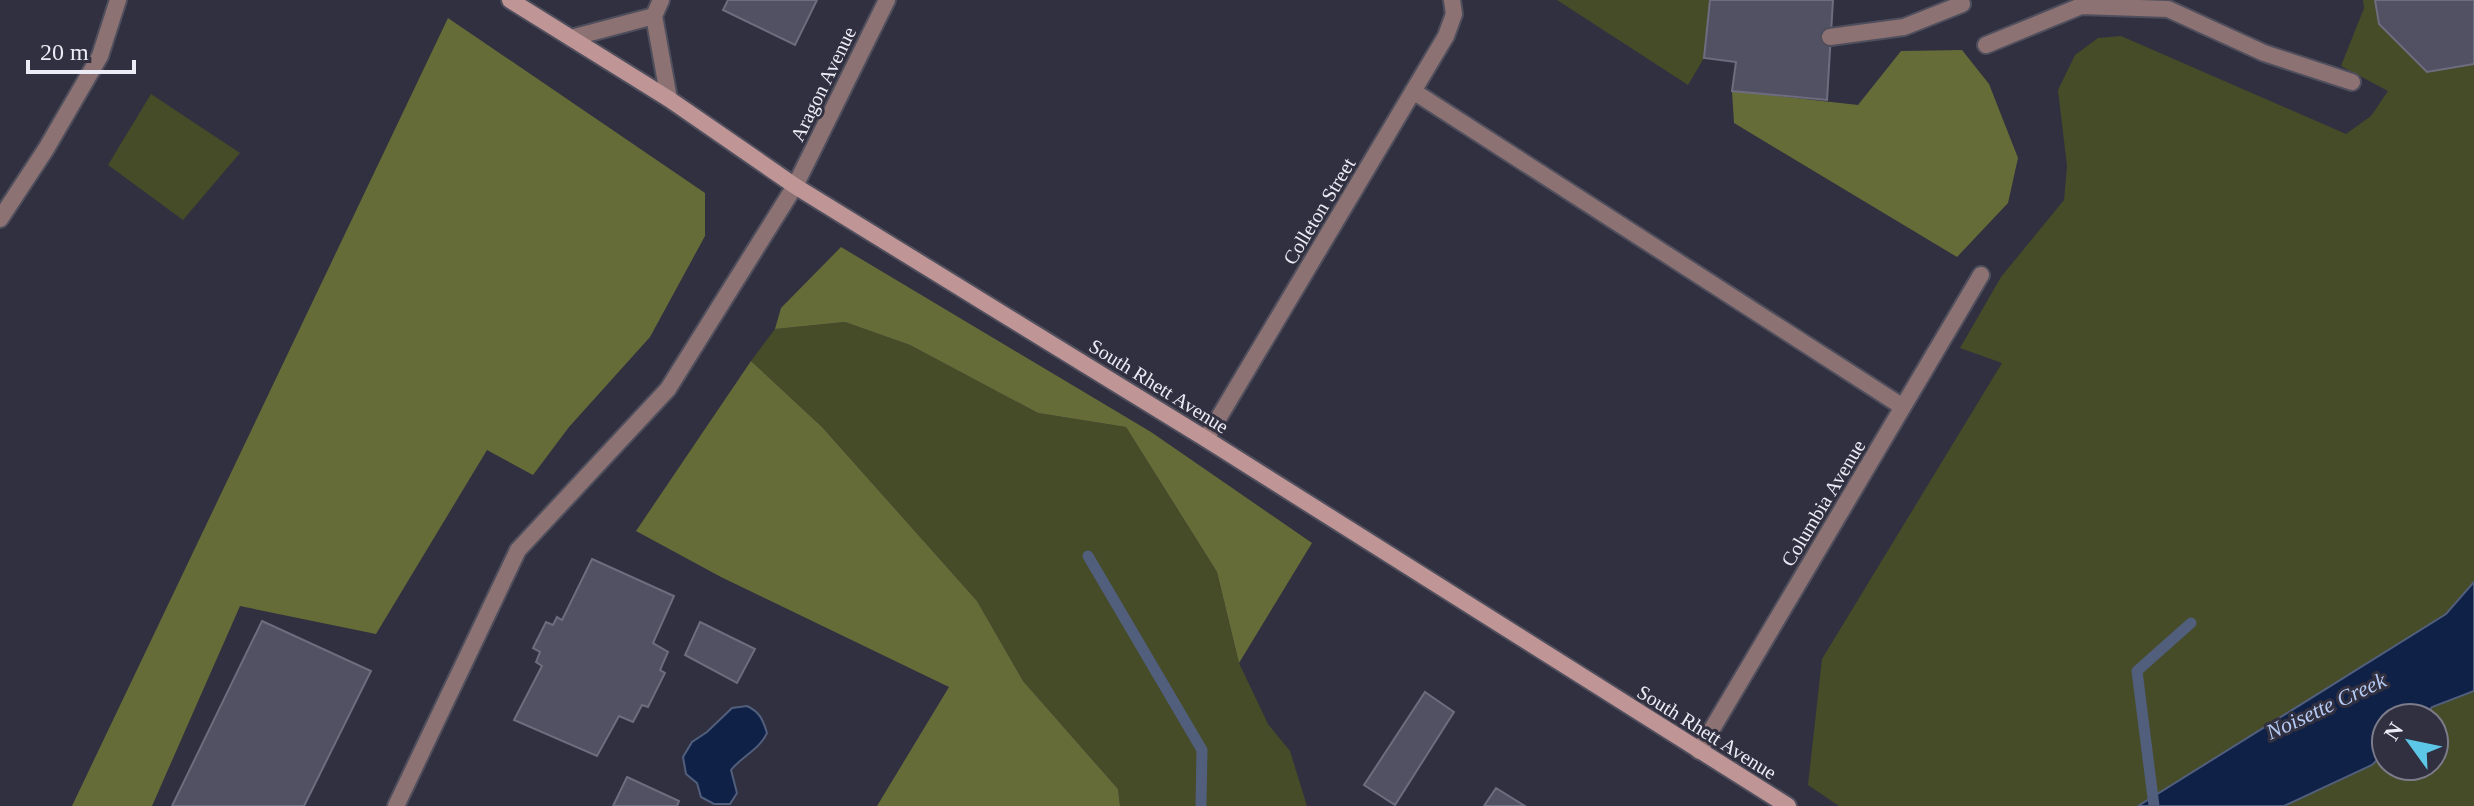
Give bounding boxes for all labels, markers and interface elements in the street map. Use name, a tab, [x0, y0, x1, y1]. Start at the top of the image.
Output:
street label: Aragon Avenue	[786, 23, 861, 145]
scale bar	[28, 24, 134, 74]
text: 20 m	[40, 39, 89, 65]
street label: Colleton Street	[1279, 153, 1360, 268]
street label: South Rhett Avenue	[1085, 334, 1233, 438]
street label: Columbia Avenue	[1777, 436, 1869, 570]
water label: Noisette Creek	[2261, 667, 2391, 745]
street label: South Rhett Avenue	[1633, 680, 1781, 784]
north arrow	[2370, 702, 2450, 782]
text: N	[2379, 718, 2409, 745]

